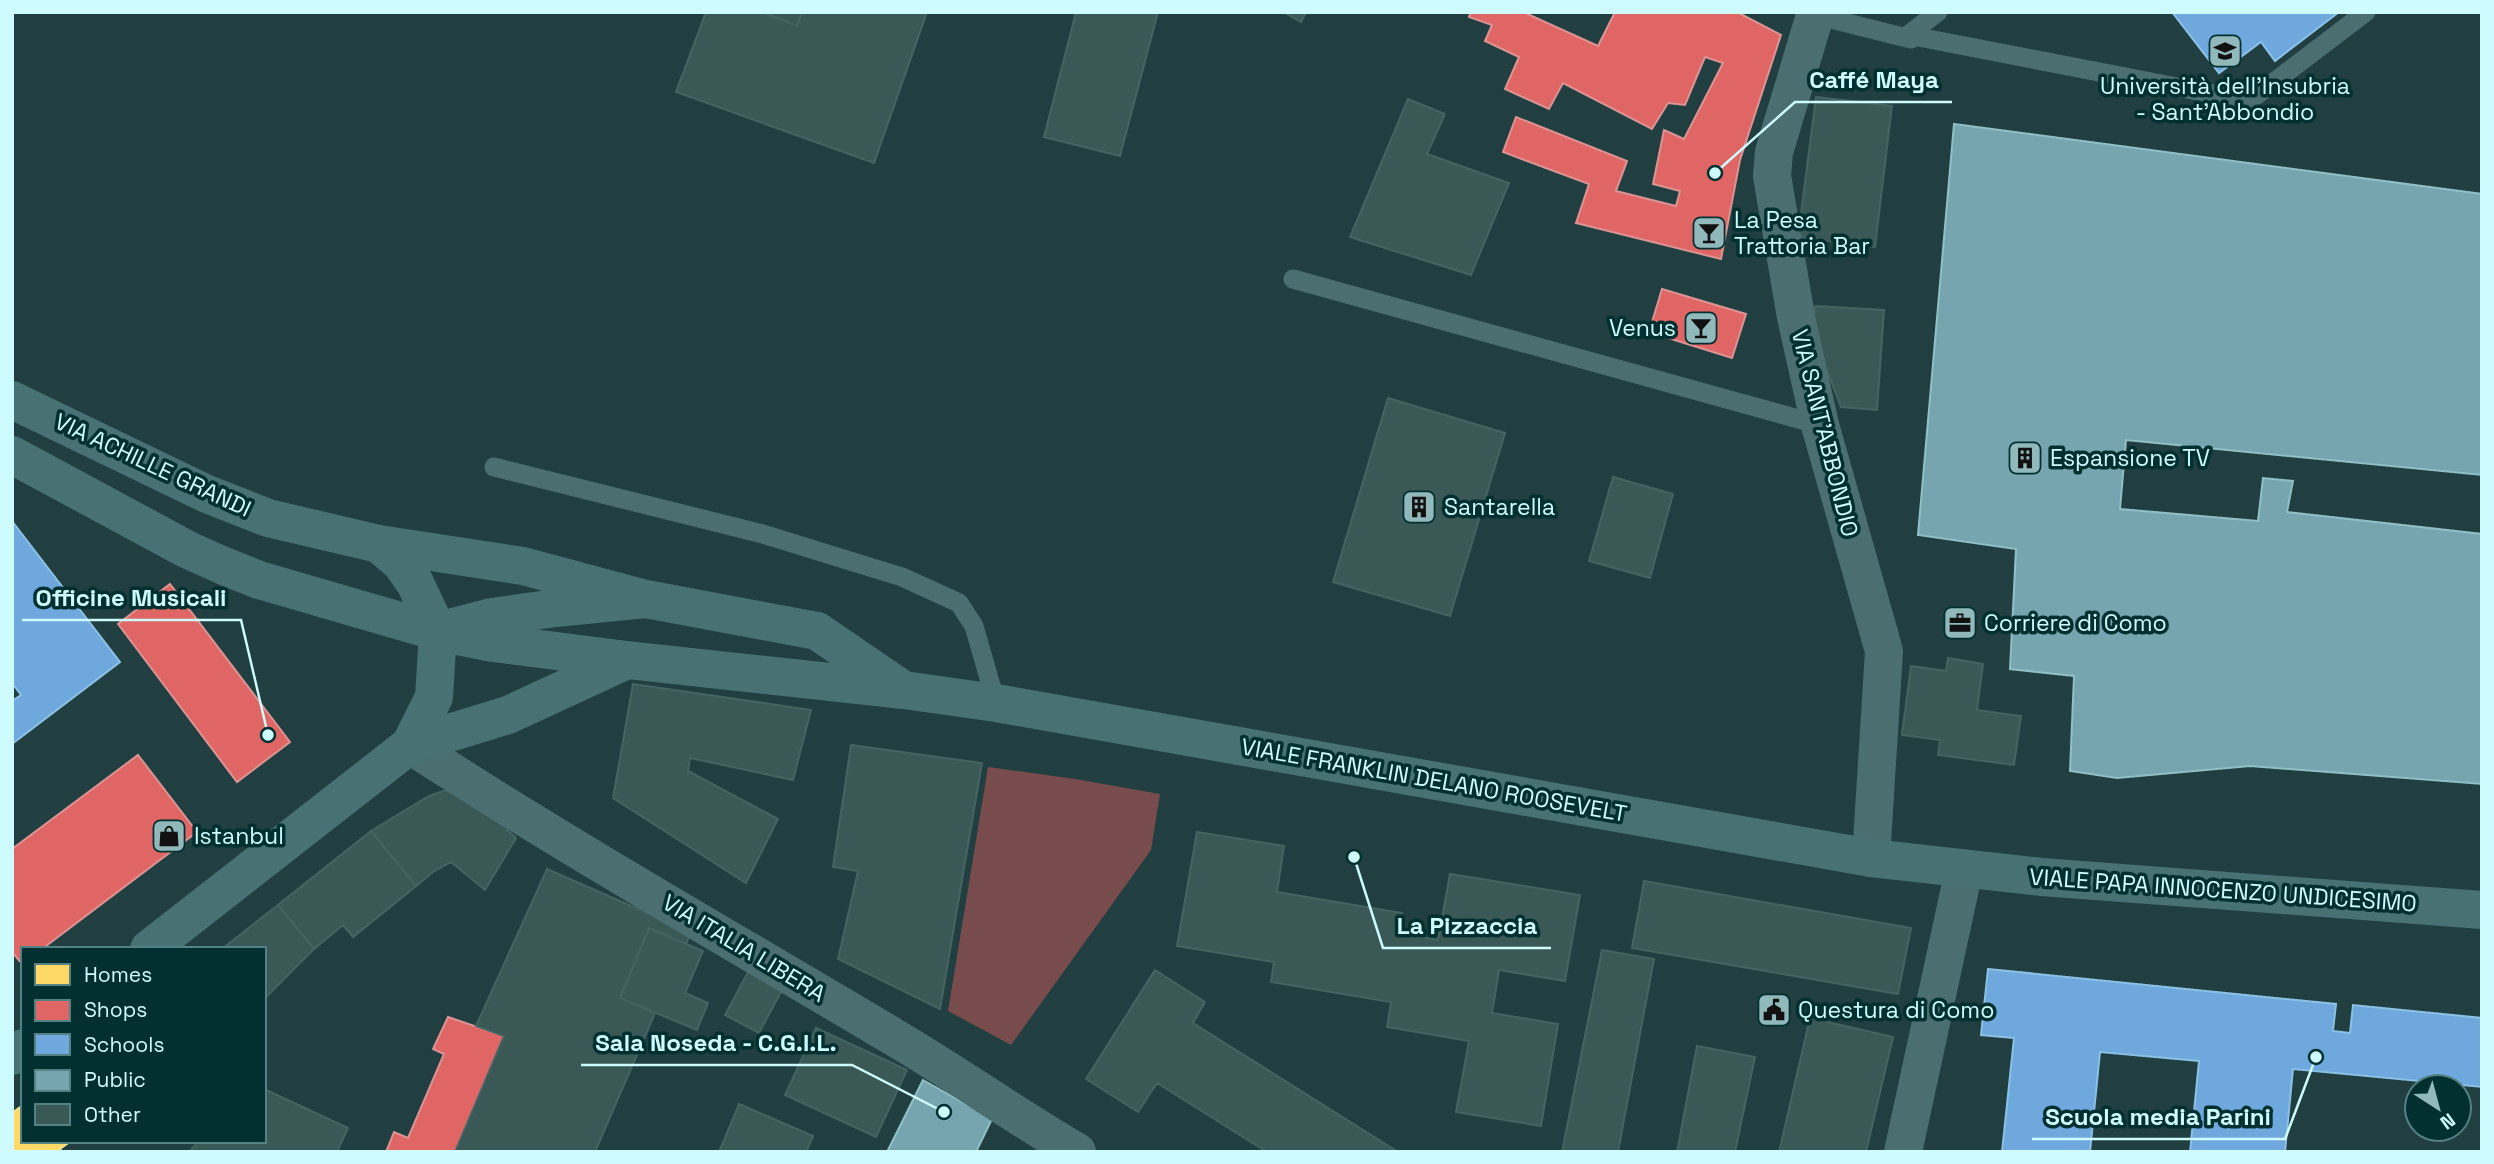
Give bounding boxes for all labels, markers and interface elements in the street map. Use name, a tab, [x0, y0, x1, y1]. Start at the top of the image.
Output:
school or university icon: Università dell'Insubria - Sant'Abbondio	[2206, 32, 2244, 70]
callout: Caffé Maya	[1795, 57, 1952, 102]
text: Caffé Maya	[1809, 64, 1939, 95]
place label: Università dell'Insubria - Sant'Abbondio	[2100, 71, 2350, 127]
place label: La Pesa Trattoria Bar	[1734, 205, 1870, 261]
bar icon: La Pesa Trattoria Bar	[1690, 214, 1728, 252]
bar icon: Venus	[1682, 309, 1720, 347]
place label: Venus	[1609, 313, 1676, 343]
street label: VIA SANT'ABBONDIO	[1785, 326, 1865, 540]
street label: VIA ACHILLE GRANDI	[50, 406, 256, 524]
building icon: Espansione TV	[2006, 439, 2044, 477]
place label: Espansione TV	[2050, 443, 2210, 473]
building icon: Santarella	[1400, 488, 1438, 526]
place label: Santarella	[1444, 492, 1555, 522]
callout: Officine Musicali	[22, 575, 241, 620]
text: Officine Musicali	[35, 582, 227, 613]
office icon: Corriere di Como	[1941, 604, 1979, 642]
place label: Corriere di Como	[1984, 608, 2167, 638]
street label: VIALE FRANKLIN DELANO ROOSEVELT	[1239, 731, 1629, 829]
shop icon: Istanbul	[150, 817, 188, 855]
place label: Istanbul	[194, 821, 284, 851]
street label: VIALE PAPA INNOCENZO UNDICESIMO	[2028, 861, 2418, 919]
street label: VIA ITALIA LIBERA	[657, 887, 831, 1009]
callout: La Pizzaccia	[1383, 903, 1551, 948]
text: La Pizzaccia	[1397, 910, 1537, 941]
legend	[21, 947, 266, 1143]
text: Homes	[84, 961, 152, 988]
public building icon: Questura di Como	[1755, 991, 1793, 1029]
place label: Questura di Como	[1798, 995, 1994, 1025]
text: Shops	[84, 996, 147, 1023]
callout: Sala Noseda - C.G.I.L.	[581, 1020, 852, 1065]
text: Sala Noseda - C.G.I.L.	[595, 1027, 837, 1058]
text: Schools	[84, 1031, 164, 1058]
text: Public	[84, 1066, 146, 1093]
north arrow	[2403, 1073, 2473, 1143]
callout: Scuola media Parini	[2032, 1094, 2285, 1139]
text: Other	[84, 1101, 141, 1128]
text: Scuola media Parini	[2045, 1101, 2271, 1132]
text: N	[2435, 1107, 2460, 1135]

